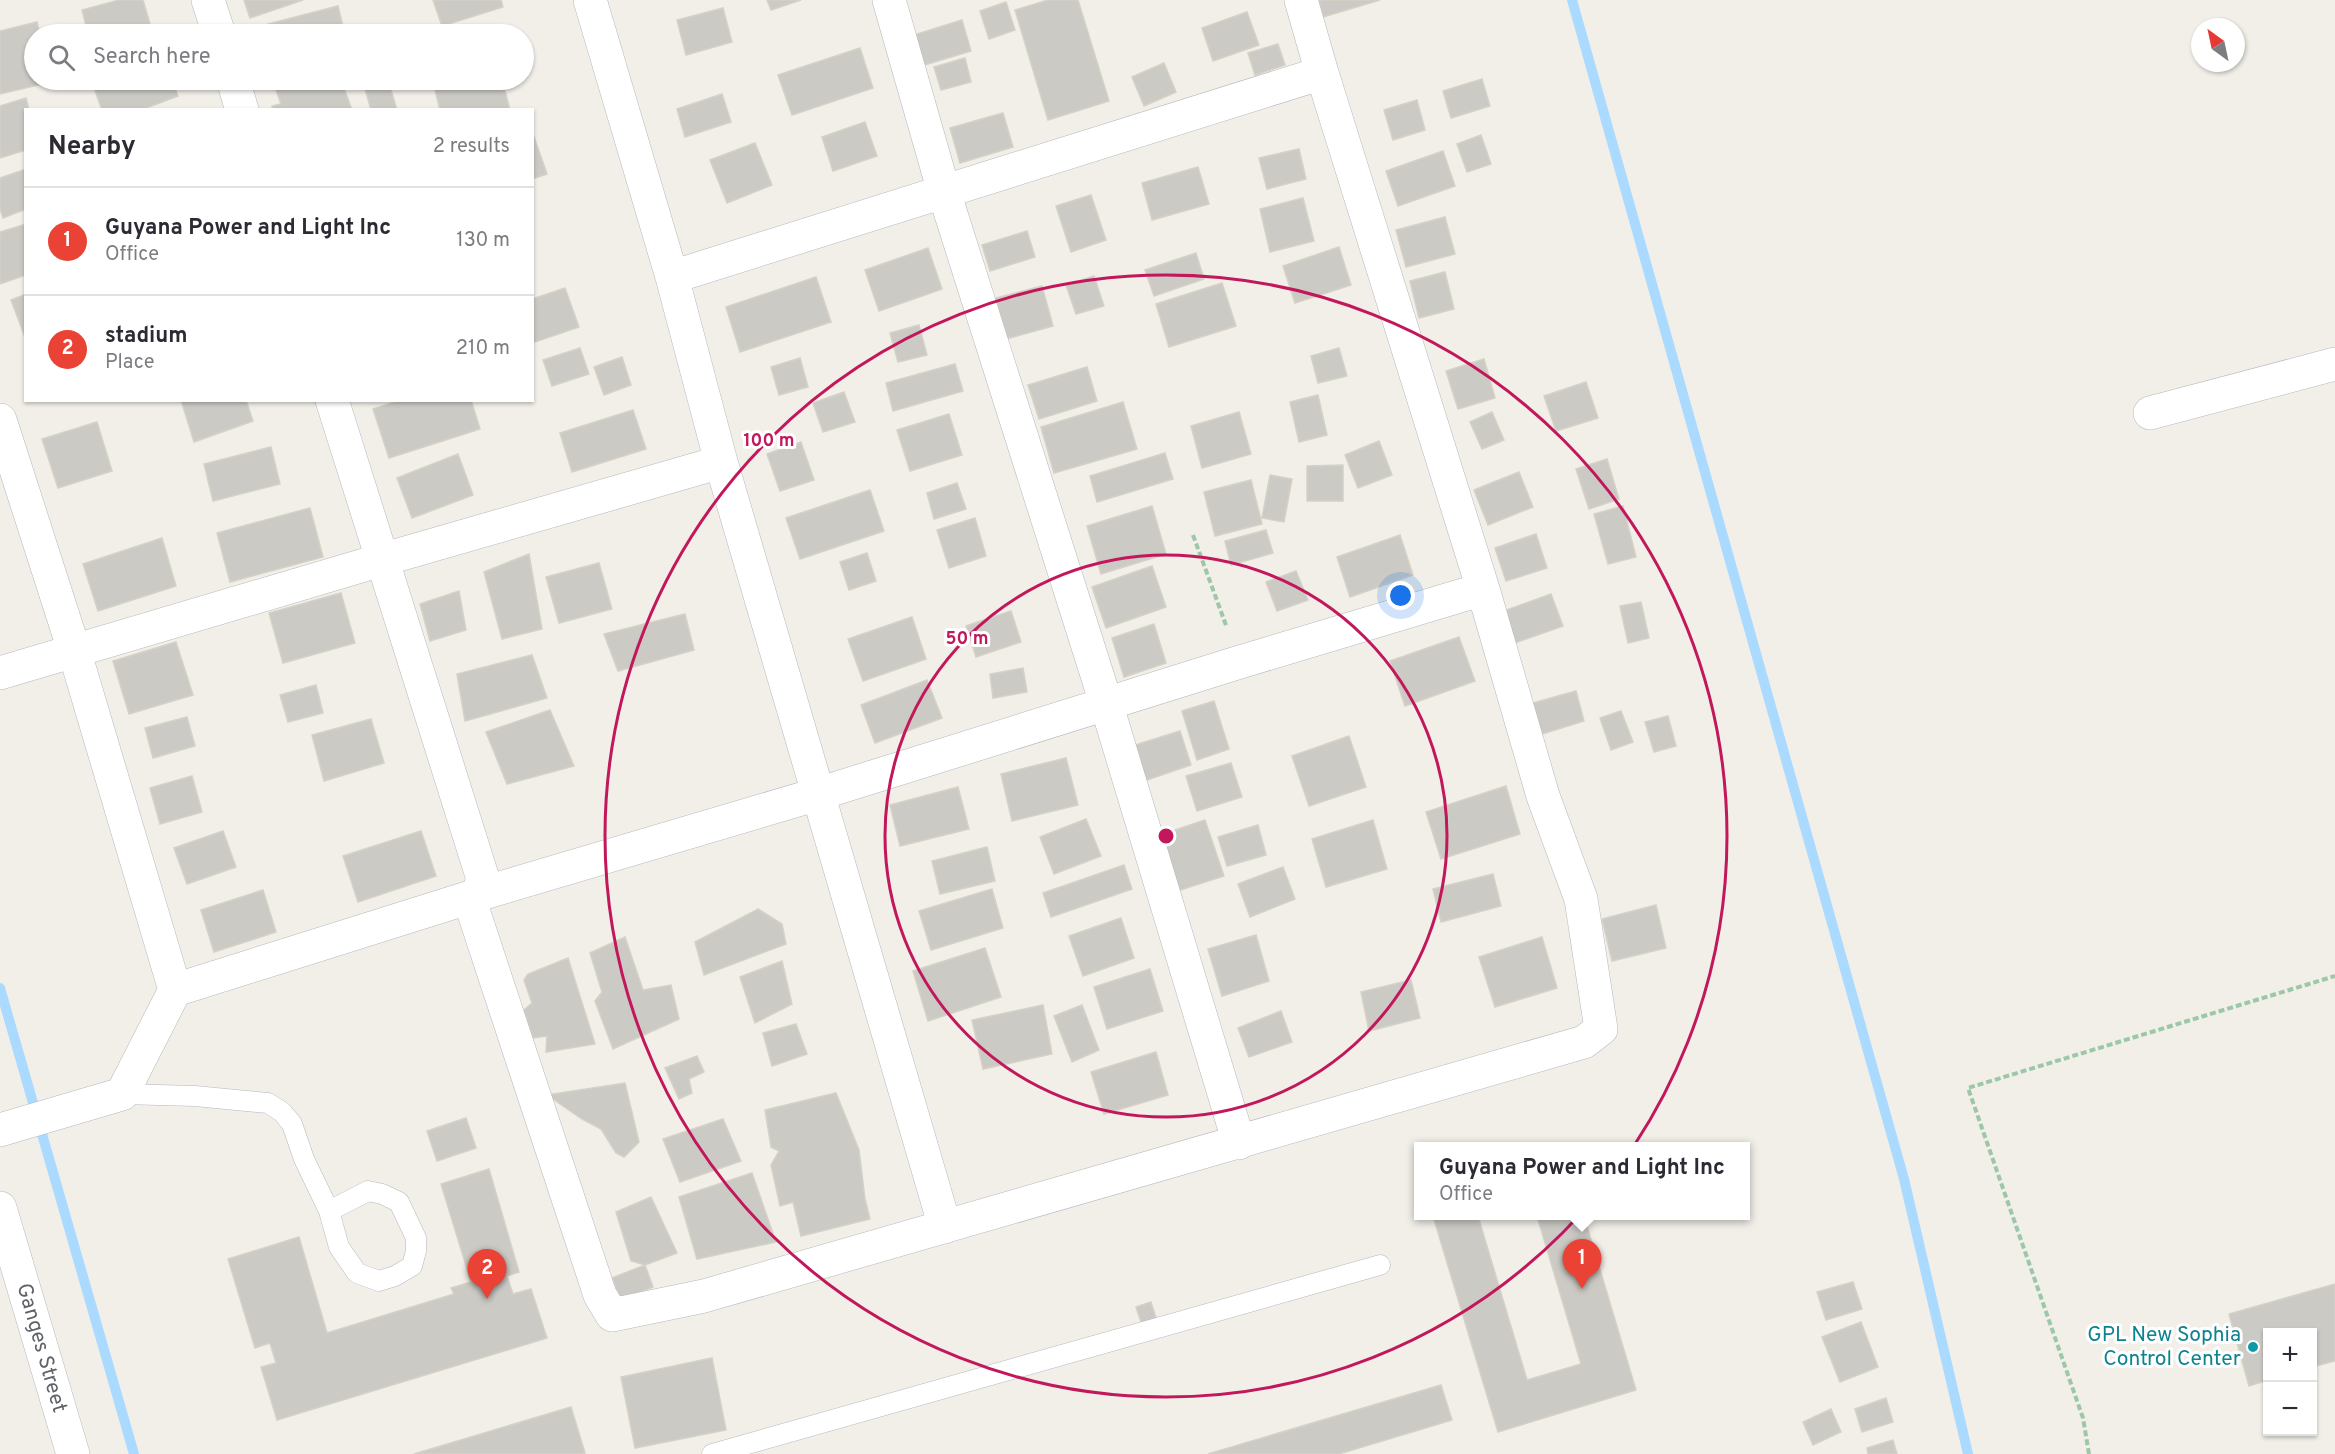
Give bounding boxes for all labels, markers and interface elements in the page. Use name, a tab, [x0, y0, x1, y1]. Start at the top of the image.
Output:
north arrow	[2191, 18, 2245, 72]
search box	[24, 24, 534, 90]
icon: search	[45, 41, 78, 74]
text: Search here	[93, 44, 211, 71]
text: Nearby	[48, 131, 136, 164]
text: 2 results	[433, 134, 510, 160]
text: Guyana Power and Light Inc	[105, 215, 391, 242]
text: 1	[64, 228, 72, 254]
text: 130 m	[456, 228, 510, 254]
text: Office	[105, 242, 159, 268]
text: stadium	[105, 323, 188, 350]
text: 2	[61, 336, 74, 362]
text: 210 m	[456, 336, 510, 362]
text: Place	[105, 350, 155, 376]
text: 100 m	[743, 430, 795, 453]
your location	[1386, 581, 1415, 610]
text: 50 m	[945, 628, 989, 651]
centre of rings	[1156, 826, 1176, 846]
popup	[1414, 1142, 1750, 1220]
text: Guyana Power and Light Inc	[1439, 1155, 1725, 1182]
text: Office	[1439, 1182, 1493, 1208]
pin: 1	[1562, 1240, 1602, 1289]
pin: 2	[468, 1250, 506, 1299]
street label: Ganges Street	[10, 1280, 72, 1416]
place label: GPL New Sophia Control Center	[2087, 1322, 2241, 1373]
map controls	[2263, 1328, 2317, 1436]
button: +	[2263, 1328, 2317, 1382]
marker: GPL New Sophia Control Center	[2246, 1340, 2260, 1354]
button: −	[2263, 1382, 2317, 1436]

